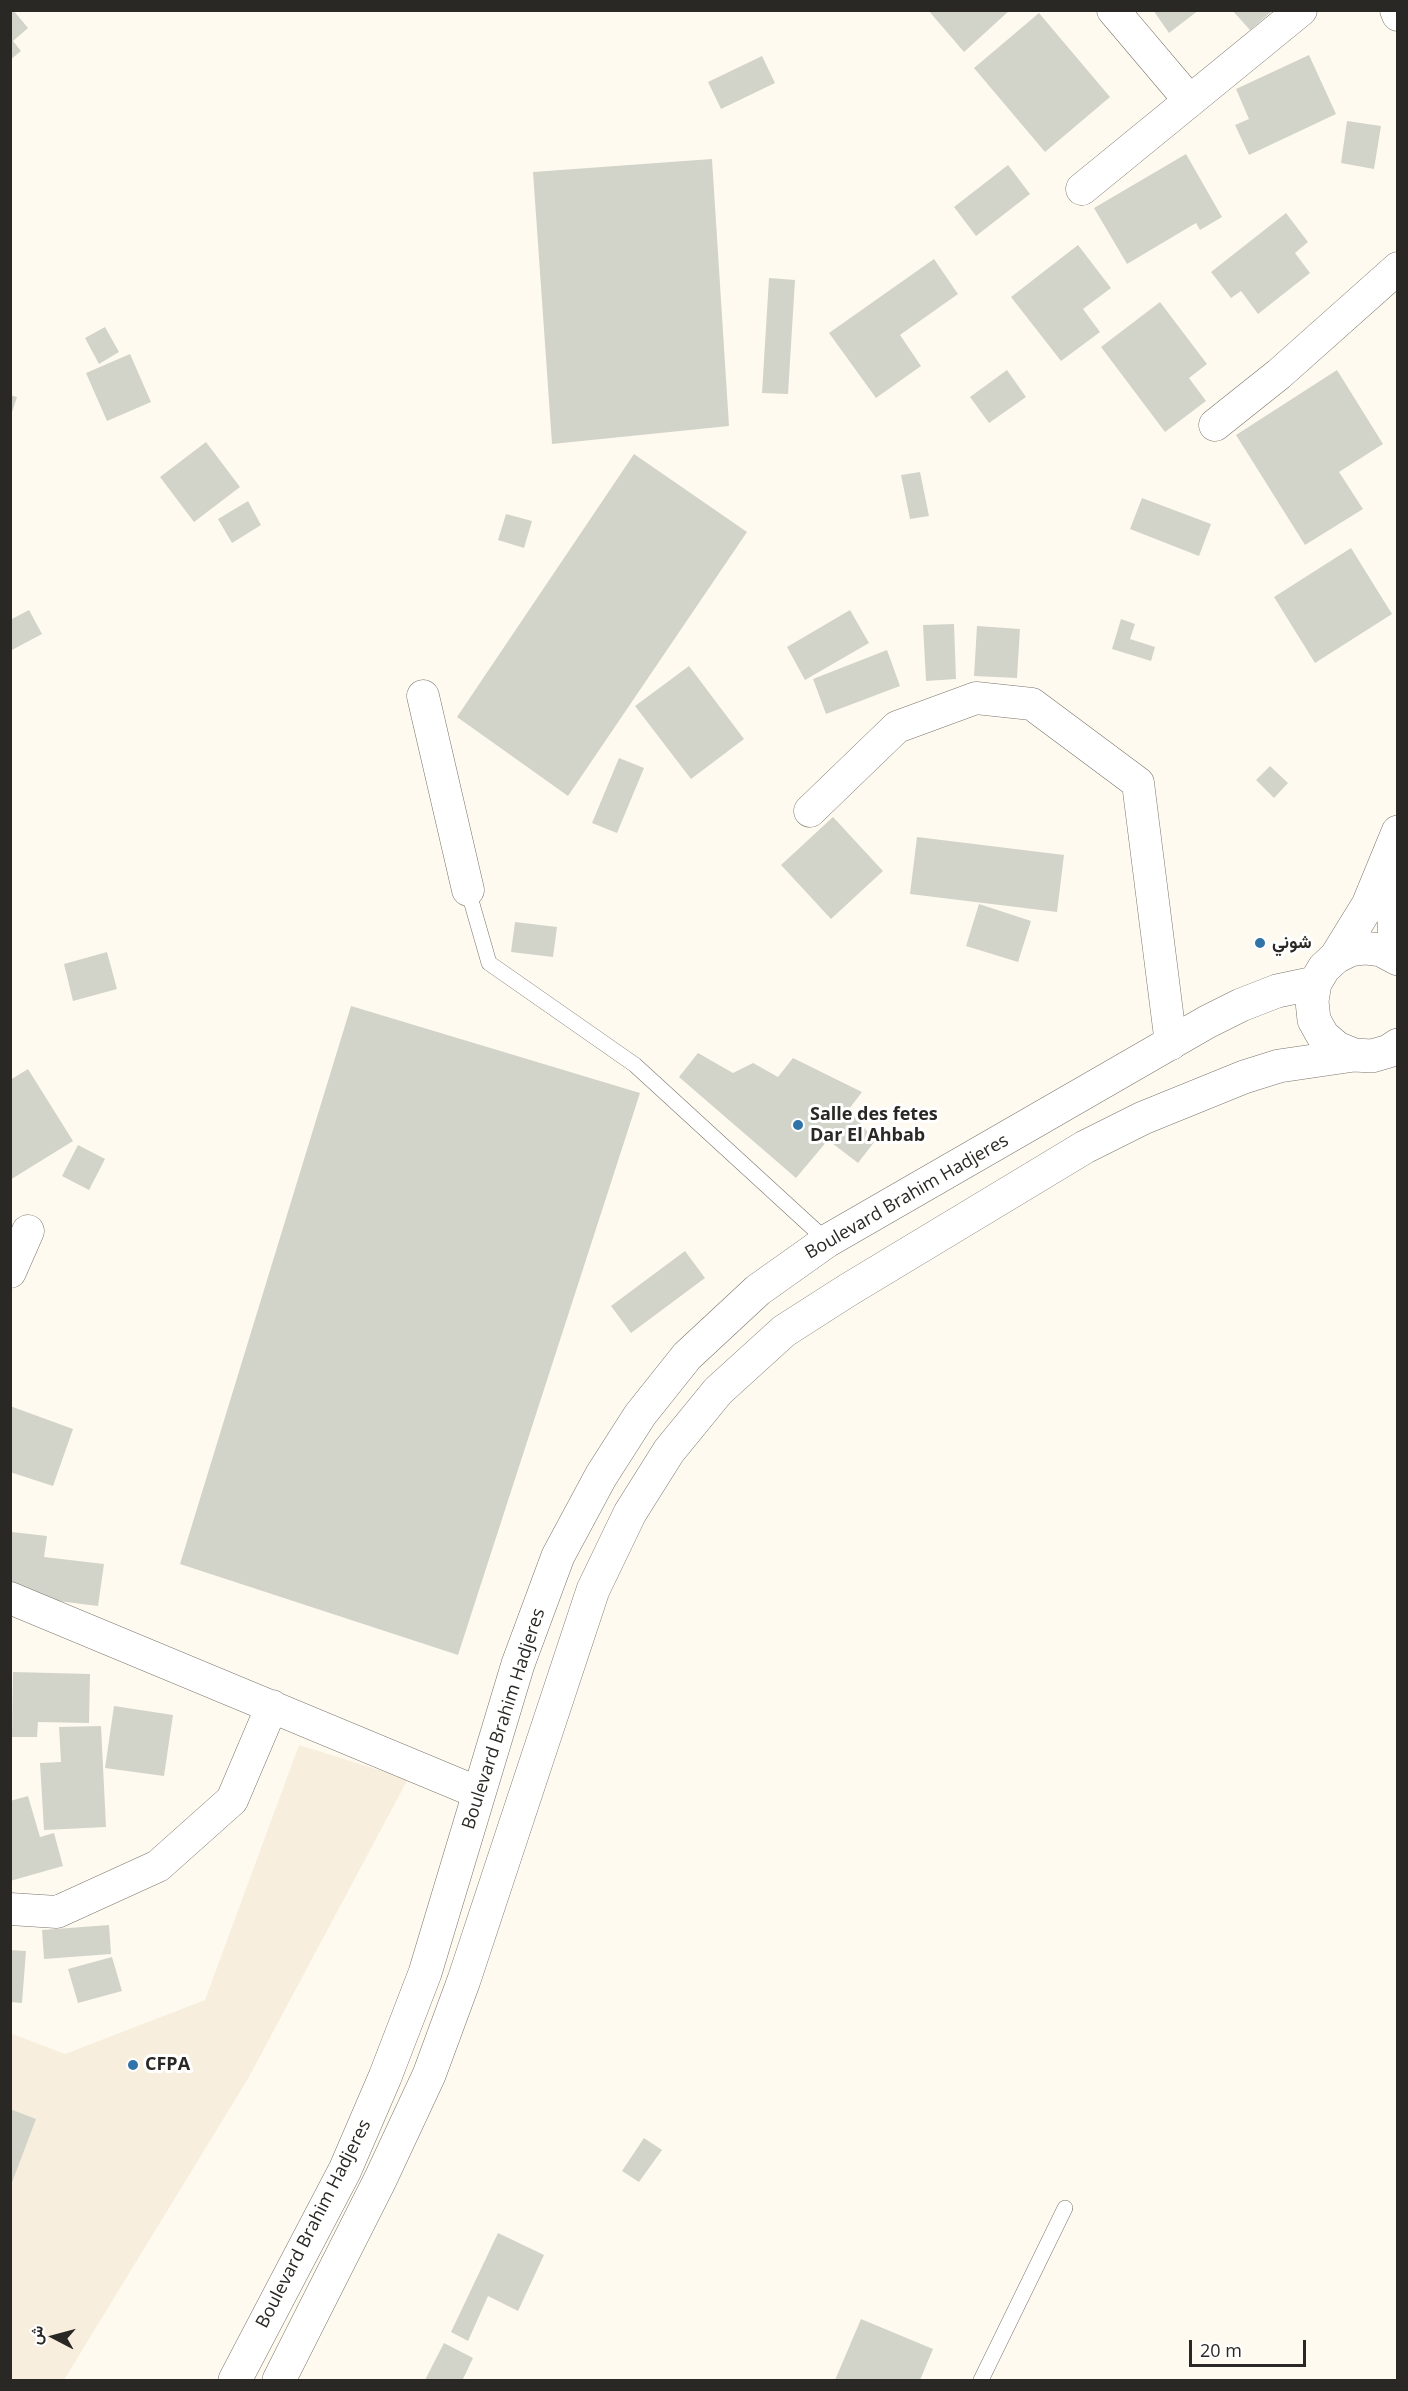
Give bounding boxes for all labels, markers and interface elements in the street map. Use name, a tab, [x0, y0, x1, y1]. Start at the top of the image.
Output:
place label: شوني	[1272, 932, 1312, 954]
marker: شوني	[1253, 936, 1267, 950]
place label: Salle des fetes Dar El Ahbab	[810, 1104, 938, 1146]
marker: Salle des fetes Dar El Ahbab	[791, 1118, 805, 1132]
street label: Boulevard Brahim Hadjeres	[802, 1130, 1012, 1264]
street label: Boulevard Brahim Hadjeres	[458, 1606, 550, 1832]
place label: CFPA	[145, 2054, 190, 2076]
marker: CFPA	[126, 2058, 140, 2072]
street label: Boulevard Brahim Hadjeres	[252, 2116, 376, 2332]
north arrow	[24, 2307, 84, 2367]
text: ش	[24, 2324, 48, 2346]
scale bar	[1192, 2328, 1309, 2366]
text: 20 m	[1200, 2338, 1242, 2362]

